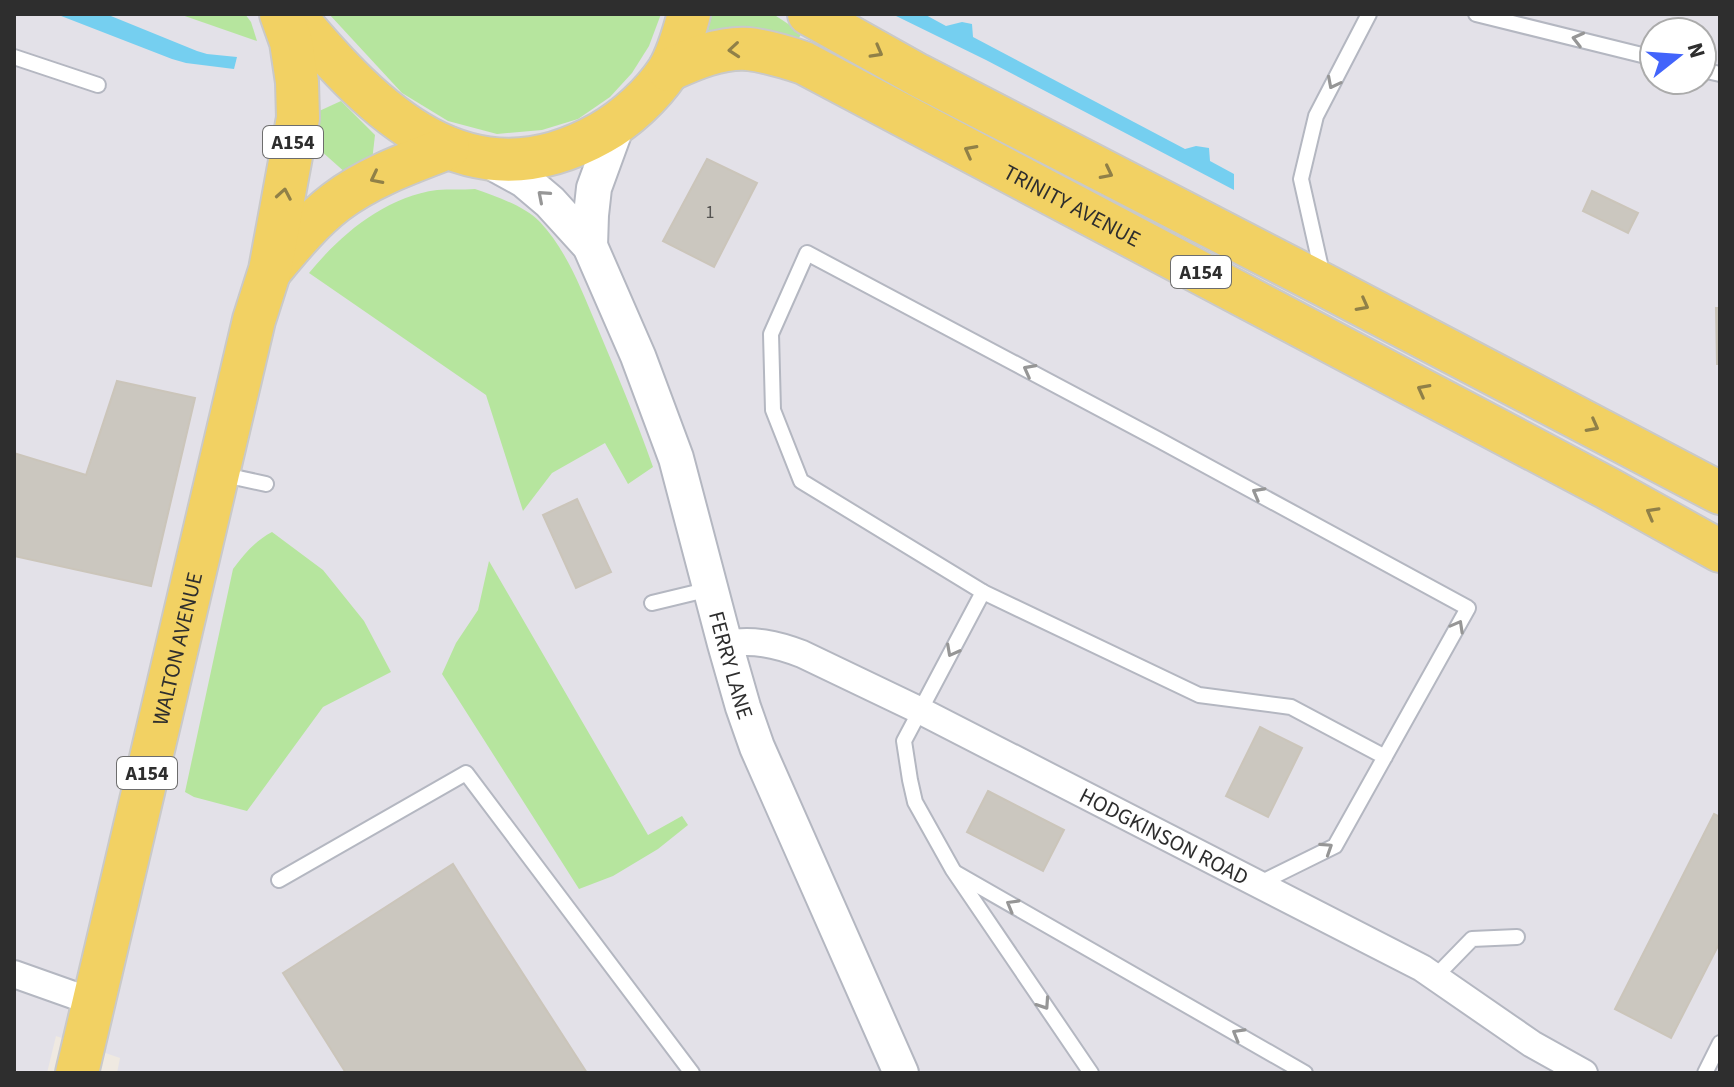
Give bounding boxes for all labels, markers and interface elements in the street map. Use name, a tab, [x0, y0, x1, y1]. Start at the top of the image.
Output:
north arrow	[1638, 16, 1718, 96]
one-way arrow	[1572, 32, 1586, 49]
text: N	[1679, 39, 1714, 62]
one-way arrow	[727, 42, 740, 59]
one-way arrow	[868, 42, 883, 58]
one-way arrow	[1328, 75, 1343, 90]
road number: A154	[263, 126, 323, 158]
one-way arrow	[964, 145, 979, 160]
street label: TRINITY AVENUE	[998, 156, 1146, 255]
one-way arrow	[1099, 164, 1114, 179]
one-way arrow	[370, 169, 384, 184]
one-way arrow	[274, 187, 291, 200]
one-way arrow	[537, 191, 552, 206]
house number: 1	[706, 200, 714, 225]
road number: A154	[1171, 256, 1231, 288]
one-way arrow	[1355, 296, 1370, 311]
one-way arrow	[1022, 365, 1037, 380]
one-way arrow	[1417, 384, 1431, 400]
one-way arrow	[1585, 417, 1600, 432]
one-way arrow	[1251, 488, 1266, 503]
one-way arrow	[1646, 507, 1661, 523]
street label: WALTON AVENUE	[144, 569, 211, 729]
street label: FERRY LANE	[700, 608, 761, 724]
one-way arrow	[1448, 620, 1464, 635]
one-way arrow	[946, 643, 961, 657]
road number: A154	[117, 757, 177, 789]
street label: HODGKINSON ROAD	[1074, 780, 1254, 893]
one-way arrow	[1318, 843, 1333, 858]
one-way arrow	[1006, 899, 1021, 915]
one-way arrow	[1034, 996, 1049, 1010]
one-way arrow	[1232, 1028, 1247, 1044]

